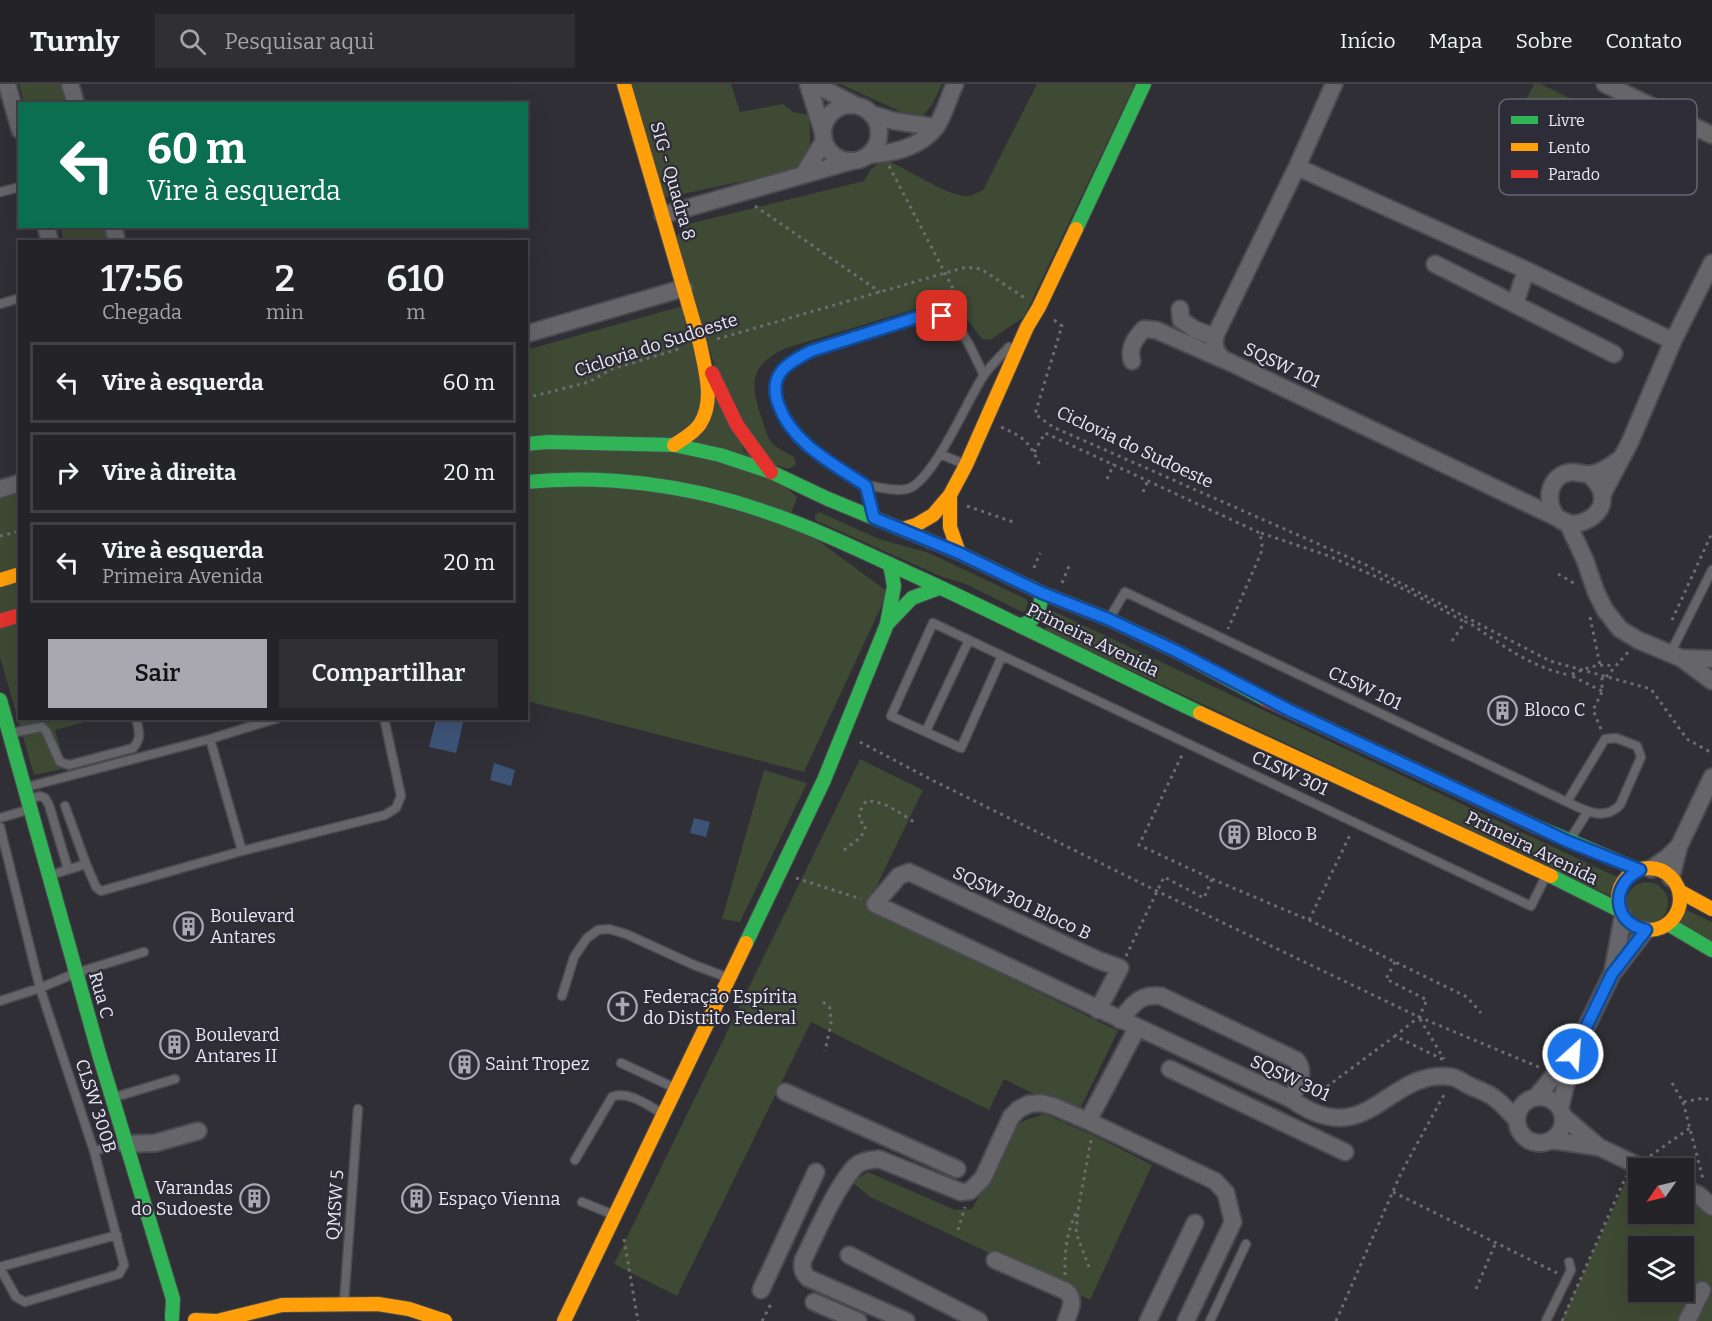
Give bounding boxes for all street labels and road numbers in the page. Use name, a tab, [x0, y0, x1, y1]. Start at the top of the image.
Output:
street label: SIG - Quadra 8	[646, 119, 700, 243]
street label: Ciclovia do Sudoeste	[572, 308, 740, 382]
street label: SQSW 101	[1240, 338, 1324, 393]
street label: Ciclovia do Sudoeste	[1053, 401, 1217, 493]
street label: Primeira Avenida	[1023, 598, 1163, 682]
street label: CLSW 101	[1325, 661, 1406, 715]
street label: CLSW 301	[1248, 746, 1332, 801]
street label: Primeira Avenida	[1462, 806, 1602, 890]
street label: SQSW 301 Bloco B	[949, 861, 1095, 945]
street label: Rua C	[84, 969, 118, 1021]
street label: SQSW 301	[1247, 1050, 1334, 1106]
street label: CLSW 300B	[70, 1056, 122, 1156]
street label: QMSW 5	[322, 1169, 348, 1241]

